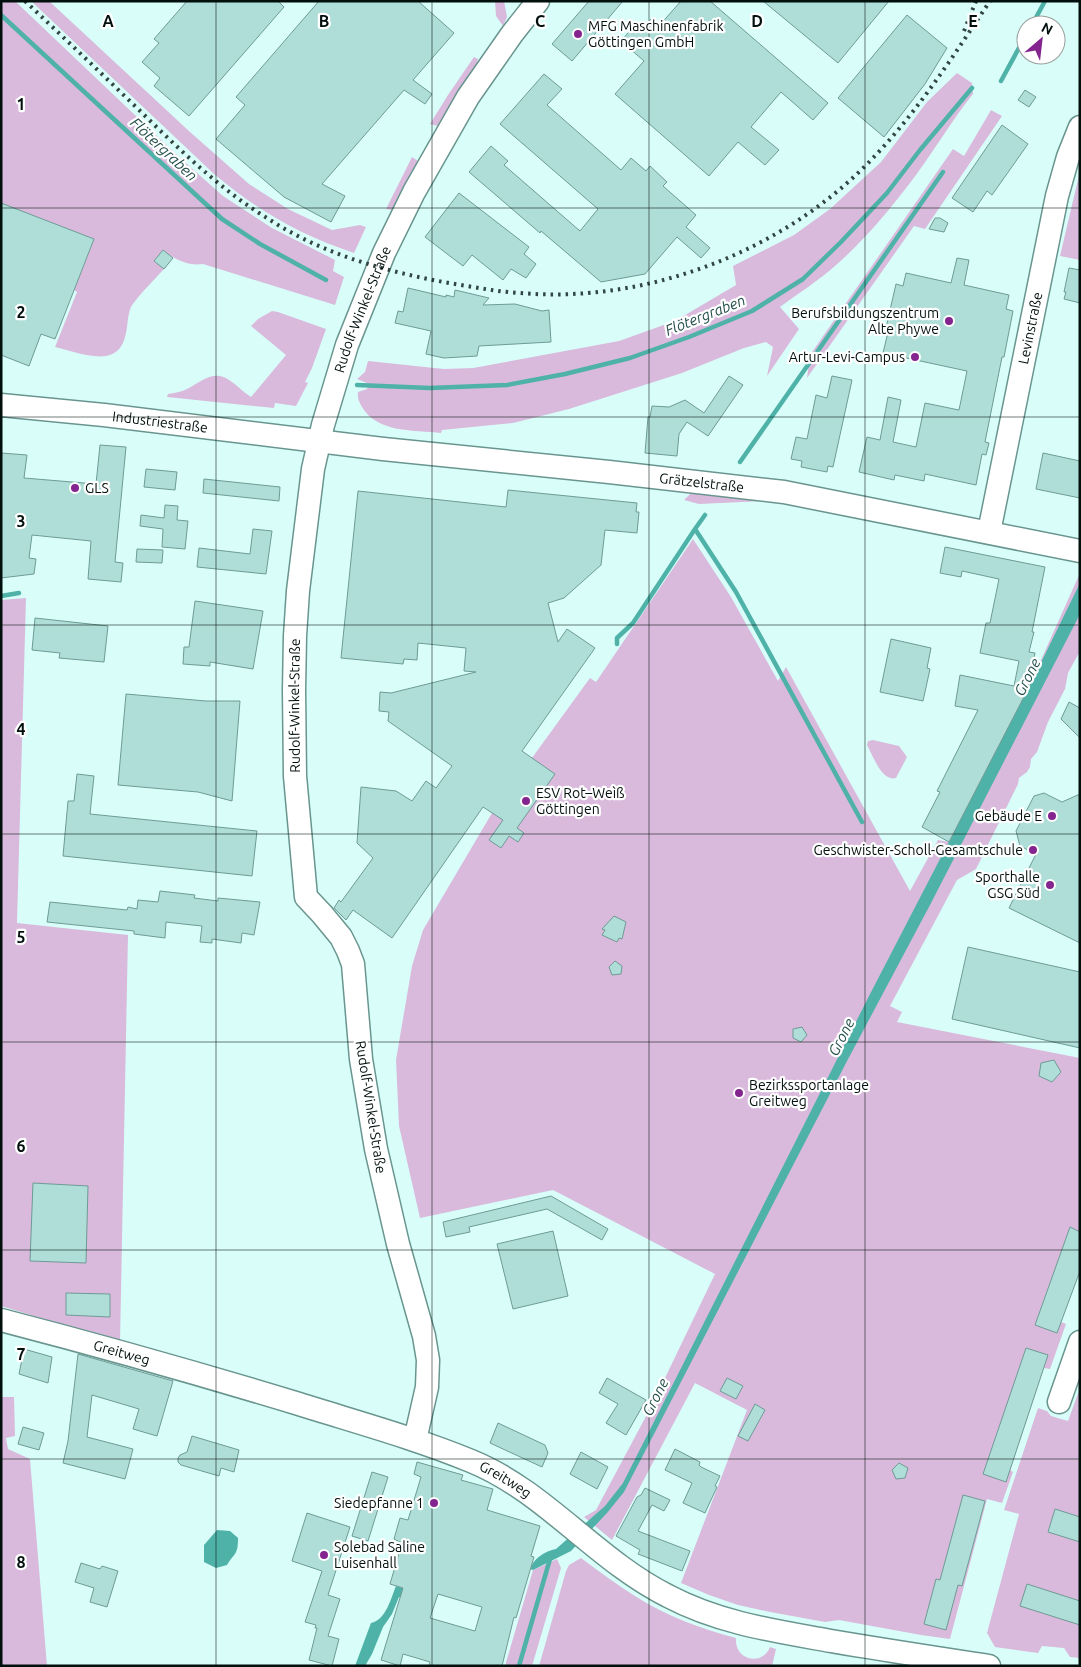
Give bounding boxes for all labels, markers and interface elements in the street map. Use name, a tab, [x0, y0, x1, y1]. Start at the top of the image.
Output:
text: A	[102, 12, 114, 30]
text: B	[319, 12, 329, 30]
text: C	[535, 12, 545, 30]
text: D	[751, 12, 763, 30]
text: E	[968, 12, 978, 30]
north arrow	[1016, 15, 1066, 65]
place label: MFG Maschinenfabrik Göttingen GmbH	[588, 18, 724, 50]
text: N	[1039, 19, 1055, 38]
marker: MFG Maschinenfabrik Göttingen GmbH	[572, 28, 584, 40]
text: 1	[16, 95, 26, 113]
water label: Flötergraben	[127, 114, 201, 184]
street label: Rudolf-Winkel-Straße	[331, 243, 394, 375]
water label: Flötergraben	[662, 291, 748, 339]
street label: Levinstraße	[1015, 291, 1045, 366]
text: 2	[16, 303, 26, 321]
place label: Berufsbildungszentrum Alte Phywe	[791, 305, 939, 337]
marker: Berufsbildungszentrum Alte Phywe	[943, 315, 955, 327]
place label: Artur-Levi-Campus	[789, 349, 905, 365]
marker: Artur-Levi-Campus	[909, 351, 921, 363]
street label: Industriestraße	[111, 408, 209, 436]
street label: Grätzelstraße	[658, 470, 745, 495]
place label: GLS	[85, 480, 109, 496]
marker: GLS	[69, 482, 81, 494]
text: 3	[16, 512, 26, 530]
street label: Rudolf-Winkel-Straße	[286, 638, 303, 773]
water label: Grone	[1010, 655, 1044, 698]
text: 4	[16, 720, 26, 738]
place label: ESV Rot–Weìß Göttingen	[536, 785, 625, 817]
marker: ESV Rot–Weìß Göttingen	[520, 795, 532, 807]
place label: Gebäude E	[975, 808, 1042, 824]
marker: Gebäude E	[1046, 810, 1058, 822]
place label: Geschwister-Scholl-Gesamtschule	[814, 842, 1023, 858]
marker: Geschwister-Scholl-Gesamtschule	[1027, 844, 1039, 856]
place label: Sporthalle GSG Süd	[975, 869, 1040, 901]
marker: Sporthalle GSG Süd	[1044, 879, 1056, 891]
text: 5	[16, 928, 26, 946]
water label: Grone	[824, 1015, 858, 1058]
street label: Rudolf-Winkel-Straße	[353, 1039, 389, 1175]
place label: Bezirkssportanlage Greitweg	[749, 1077, 869, 1109]
marker: Bezirkssportanlage Greitweg	[733, 1087, 745, 1099]
text: 6	[16, 1137, 26, 1155]
street label: Greitweg	[92, 1337, 152, 1368]
text: 7	[16, 1345, 26, 1363]
water label: Grone	[638, 1375, 672, 1418]
street label: Greitweg	[477, 1458, 535, 1501]
place label: Siedepfanne 1	[334, 1495, 424, 1511]
marker: Siedepfanne 1	[428, 1497, 440, 1509]
place label: Solebad Saline Luisenhall	[334, 1539, 425, 1571]
marker: Solebad Saline Luisenhall	[318, 1549, 330, 1561]
text: 8	[16, 1553, 26, 1571]

